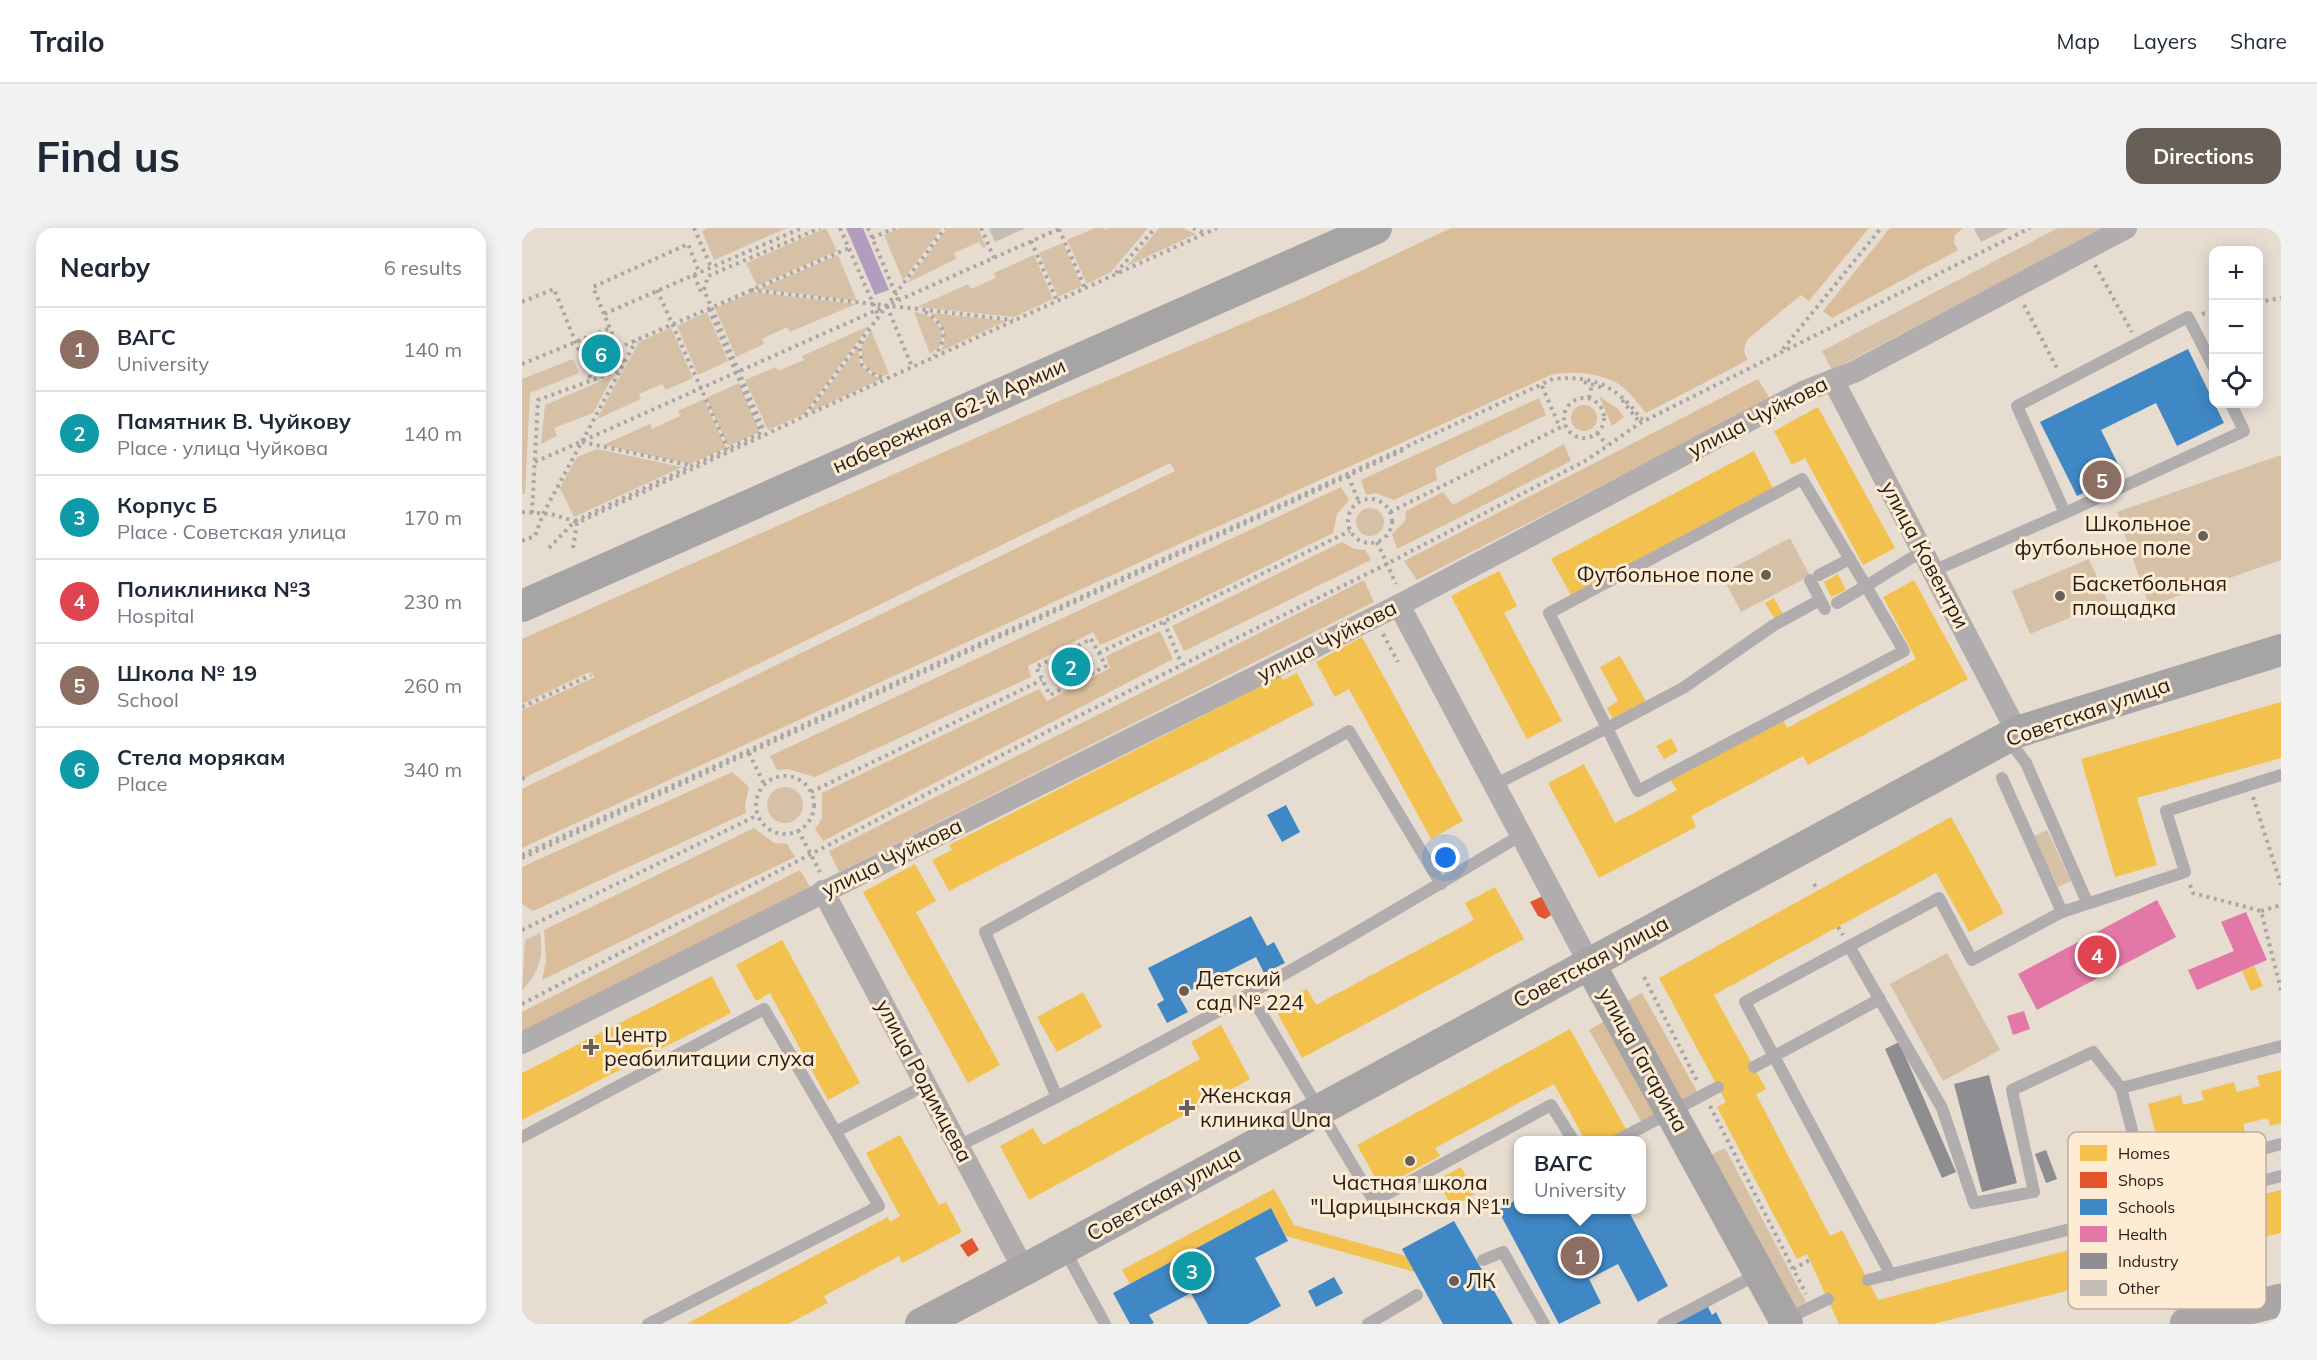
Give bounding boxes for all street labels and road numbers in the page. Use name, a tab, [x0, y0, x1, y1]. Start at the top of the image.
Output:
street label: набережная 62-й Армии	[828, 352, 1069, 478]
street label: улица Чуйкова	[1683, 370, 1832, 462]
street label: улица Ковентри	[1876, 476, 1976, 633]
street label: улица Чуйкова	[1252, 594, 1401, 686]
street label: Советская улица	[2002, 671, 2173, 751]
street label: улица Чуйкова	[817, 812, 966, 902]
street label: Советская улица	[1508, 909, 1673, 1013]
street label: улица Гагарина	[1593, 983, 1694, 1136]
street label: улица Родимцева	[871, 995, 979, 1166]
street label: Советская улица	[1082, 1140, 1245, 1246]

